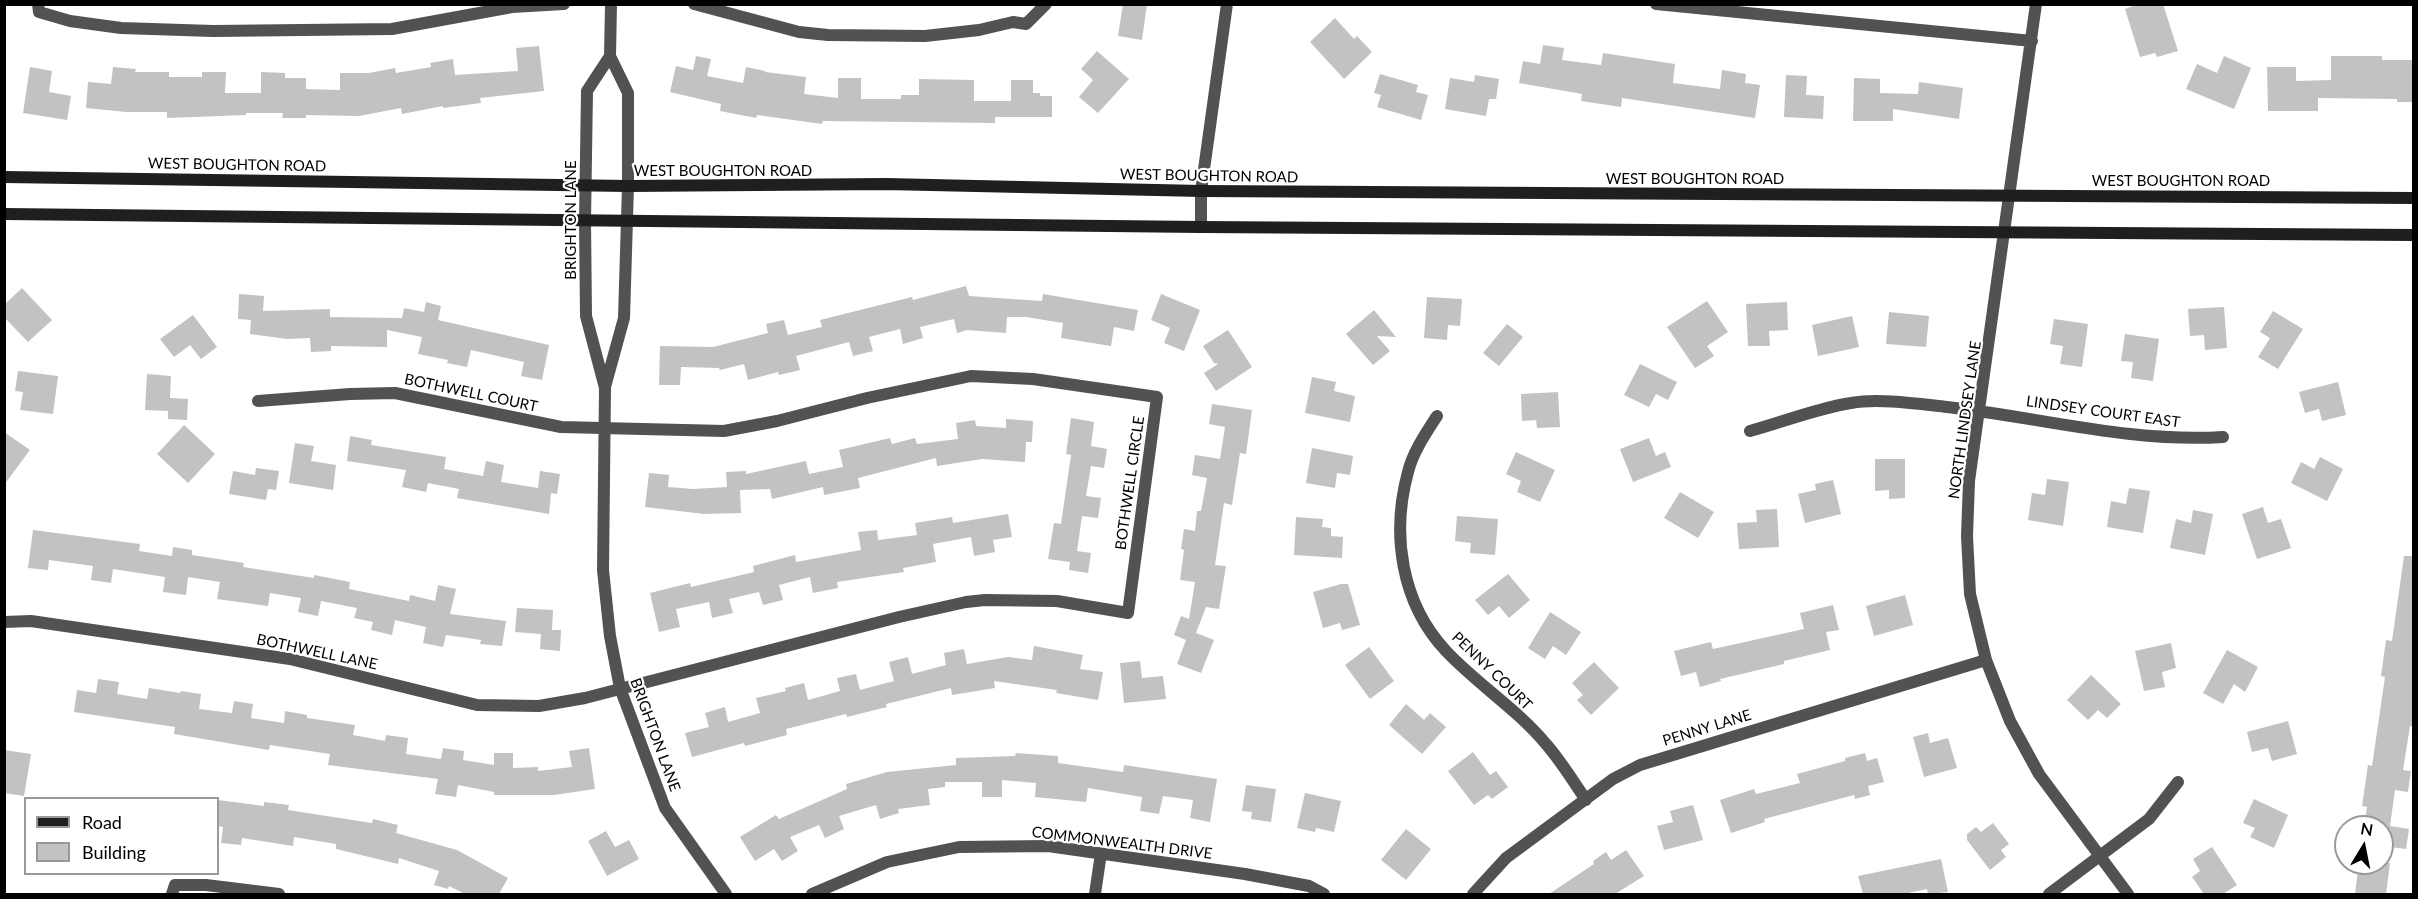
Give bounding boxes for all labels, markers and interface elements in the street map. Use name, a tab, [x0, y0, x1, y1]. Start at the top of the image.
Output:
street label: WEST BOUGHTON ROAD	[148, 154, 326, 176]
street label: BRIGHTON LANE	[562, 160, 580, 280]
street label: WEST BOUGHTON ROAD	[634, 162, 812, 180]
street label: WEST BOUGHTON ROAD	[1120, 165, 1298, 187]
street label: WEST BOUGHTON ROAD	[1606, 170, 1784, 188]
street label: WEST BOUGHTON ROAD	[2092, 172, 2270, 190]
street label: NORTH LINDSEY LANE	[1945, 340, 1985, 500]
street label: BOTHWELL COURT	[403, 370, 539, 416]
street label: LINDSEY COURT EAST	[2025, 392, 2181, 432]
street label: BOTHWELL CIRCLE	[1112, 415, 1148, 551]
street label: PENNY COURT	[1448, 628, 1536, 714]
street label: BOTHWELL LANE	[255, 630, 379, 674]
street label: BRIGHTON LANE	[626, 676, 684, 794]
street label: PENNY LANE	[1660, 706, 1754, 750]
legend	[24, 797, 219, 875]
text: Road	[82, 811, 122, 833]
north arrow	[2334, 815, 2394, 875]
text: N	[2359, 818, 2375, 839]
street label: COMMONWEALTH DRIVE	[1031, 823, 1213, 863]
text: Building	[82, 841, 146, 863]

